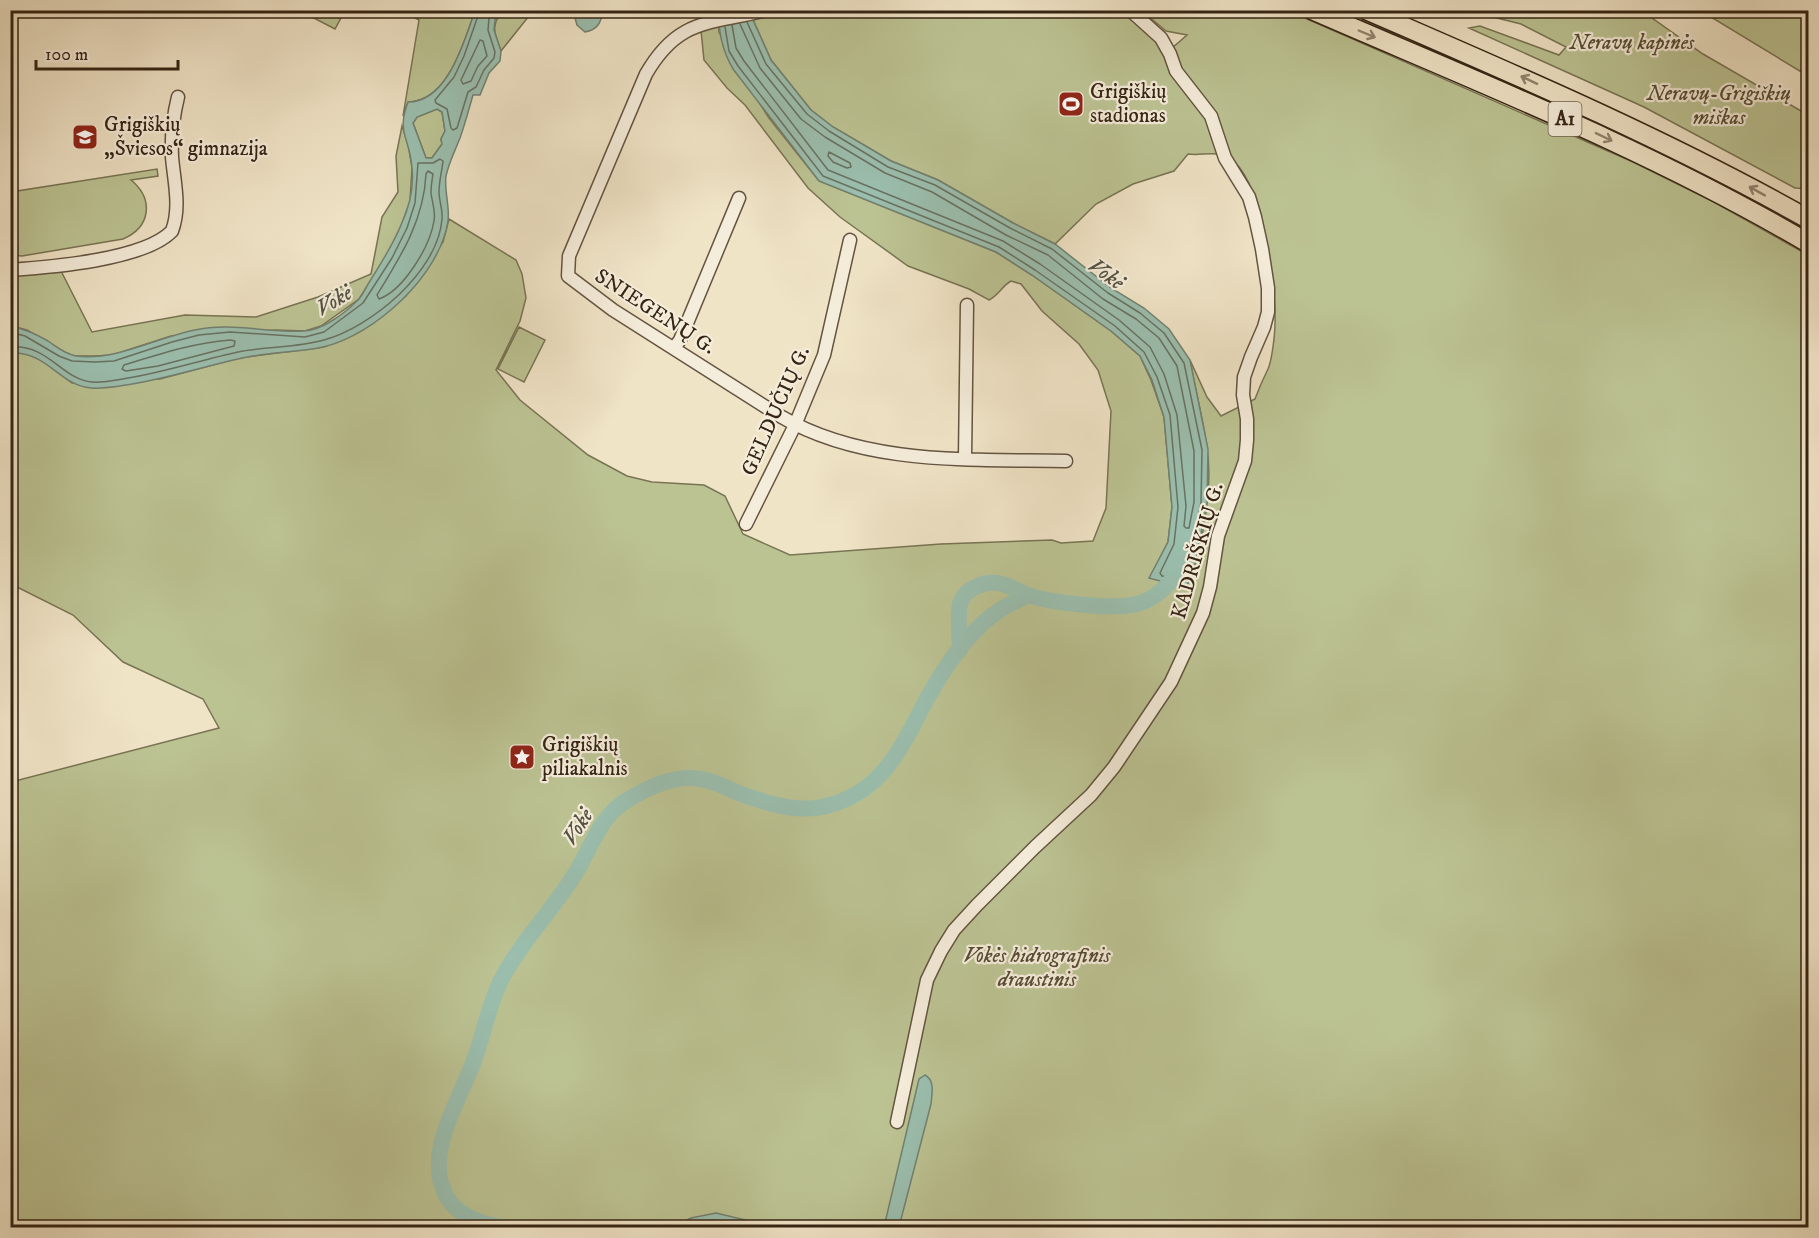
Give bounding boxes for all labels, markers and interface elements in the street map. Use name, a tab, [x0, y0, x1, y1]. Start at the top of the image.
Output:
one-way arrow	[1358, 29, 1376, 40]
park label: Neravų kapinės	[1569, 30, 1695, 56]
scale bar	[36, 33, 178, 71]
text: 100 m	[45, 44, 88, 66]
one-way arrow	[1521, 74, 1539, 86]
place label: Grigiškių stadionas	[1090, 79, 1166, 129]
park label: Neravų-Grigiškių miškas	[1646, 81, 1791, 131]
sports icon: Grigiškių stadionas	[1056, 89, 1086, 119]
road number: A1	[1548, 102, 1582, 136]
place label: Grigiškių „Šviesos“ gimnazija	[104, 112, 268, 162]
school or university icon: Grigiškių „Šviesos“ gimnazija	[70, 122, 100, 152]
one-way arrow	[1594, 131, 1612, 143]
one-way arrow	[1749, 185, 1767, 196]
water label: Vokė	[1083, 252, 1131, 297]
street label: SNIEGENŲ G.	[590, 263, 720, 361]
water label: Vokė	[311, 279, 359, 323]
street label: GELDUČIŲ G.	[734, 341, 816, 480]
street label: KADRIŠKIŲ G.	[1164, 479, 1230, 622]
place label: Grigiškių piliakalnis	[541, 732, 628, 782]
place icon: Grigiškių piliakalnis	[507, 742, 537, 772]
water label: Vokė	[556, 802, 600, 850]
park label: Vokės hidrografinis draustinis	[963, 943, 1111, 993]

